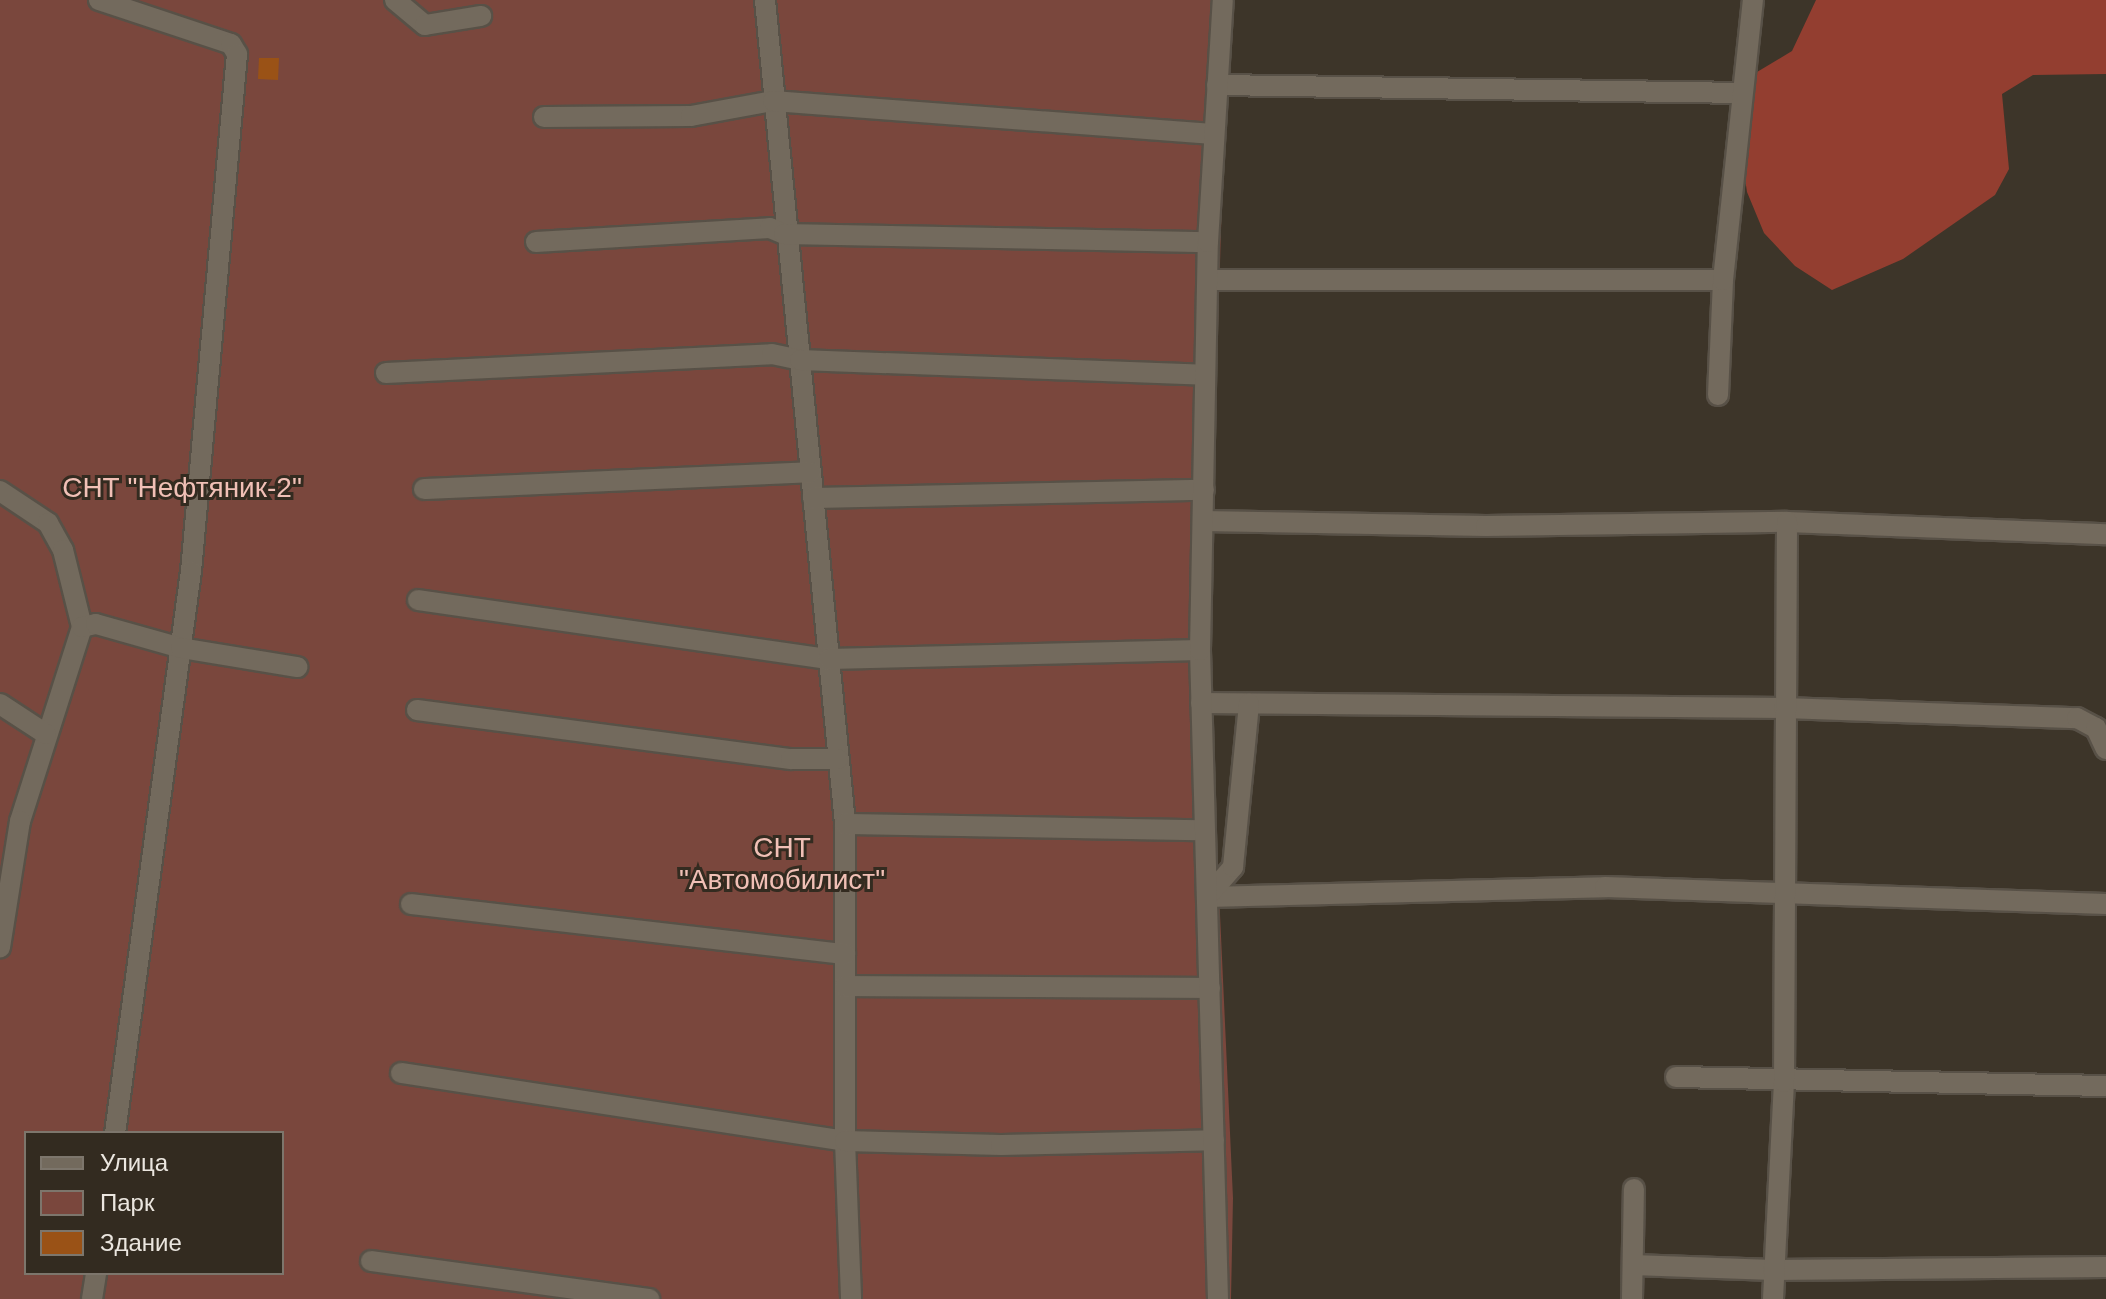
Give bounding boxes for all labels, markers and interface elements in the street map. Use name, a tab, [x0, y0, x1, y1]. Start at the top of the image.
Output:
park label: СНТ "Нефтяник-2"	[62, 471, 302, 505]
park label: СНТ "Автомобилист"	[679, 831, 885, 897]
legend	[24, 1131, 284, 1275]
text: Улица	[100, 1149, 168, 1176]
text: Парк	[100, 1189, 154, 1216]
text: Здание	[100, 1229, 182, 1256]

